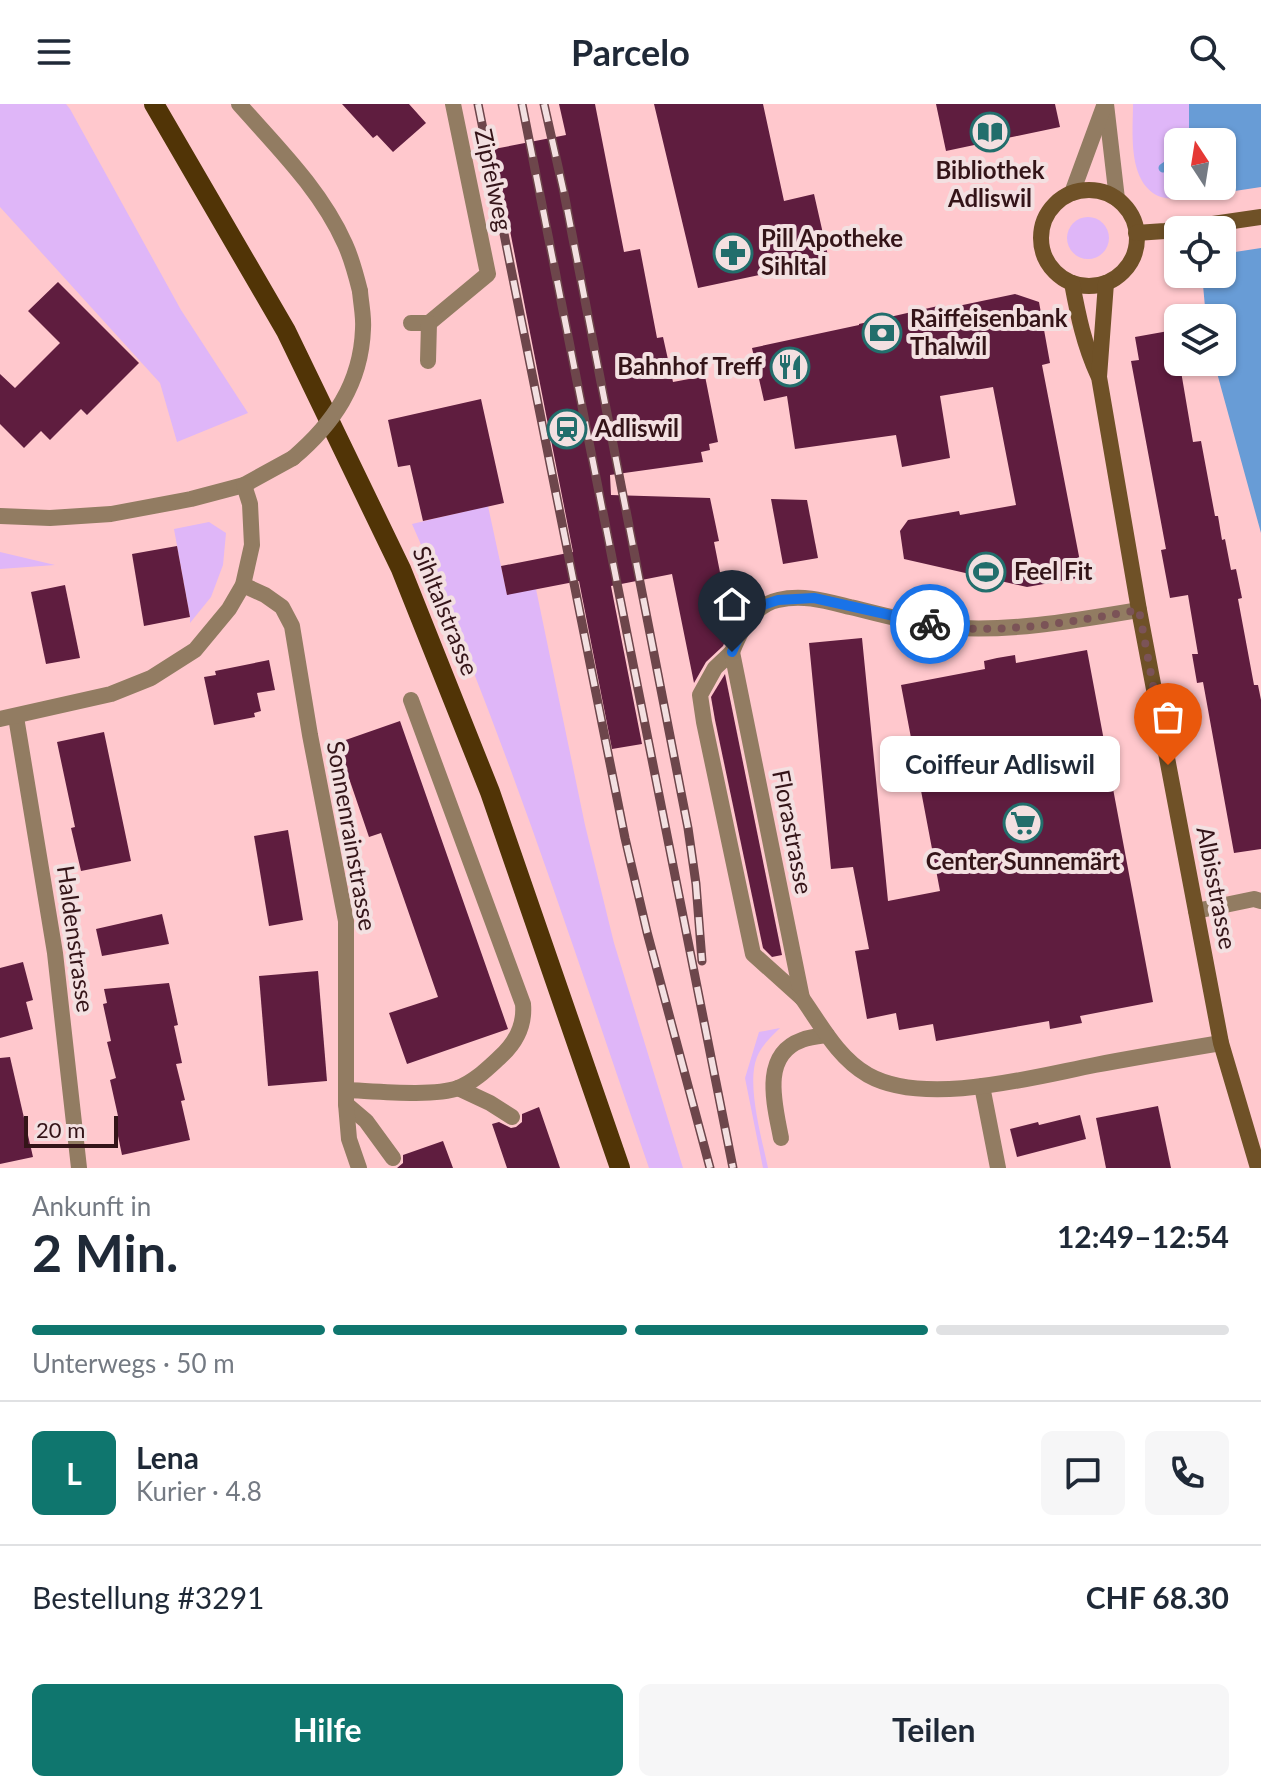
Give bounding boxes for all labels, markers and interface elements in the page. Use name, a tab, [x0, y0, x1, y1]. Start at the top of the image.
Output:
icon: menu	[32, 30, 76, 74]
text: Parcelo	[571, 30, 690, 74]
icon: search	[1185, 30, 1229, 74]
library icon: Bibliothek Adliswil	[969, 111, 1011, 153]
street label: Zipfelweg	[470, 126, 519, 233]
north arrow	[1164, 128, 1236, 200]
map controls	[1164, 128, 1236, 376]
place label: Bibliothek Adliswil	[935, 155, 1045, 212]
button: locate	[1164, 216, 1236, 288]
place label: Pill Apotheke Sihltal	[761, 223, 903, 280]
pharmacy icon: Pill Apotheke Sihltal	[712, 232, 754, 274]
place label: Raiffeisenbank Thalwil	[910, 303, 1068, 360]
button: layers	[1164, 304, 1236, 376]
bank icon: Raiffeisenbank Thalwil	[861, 312, 903, 354]
restaurant icon: Bahnhof Treff	[769, 346, 811, 388]
place label: Bahnhof Treff	[617, 351, 763, 380]
station icon: Adliswil	[546, 408, 588, 450]
place label: Adliswil	[594, 413, 679, 442]
street label: Sihltalstrasse	[407, 542, 485, 679]
sports icon: Feel Fit	[965, 551, 1007, 593]
place label: Feel Fit	[1014, 556, 1093, 585]
pin	[698, 570, 766, 652]
icon: home	[710, 582, 754, 626]
courier	[890, 584, 970, 664]
icon: bike	[908, 602, 952, 646]
pin	[1134, 683, 1202, 765]
icon: bag	[1146, 695, 1190, 739]
callout: Coiffeur Adliswil	[880, 737, 1120, 793]
street label: Sonnenrainstrasse	[322, 739, 383, 933]
text: Coiffeur Adliswil	[905, 748, 1095, 780]
street label: Florastrasse	[767, 767, 820, 896]
supermarket icon: Center Sunnemärt	[1002, 802, 1044, 844]
street label: Albisstrasse	[1191, 824, 1244, 952]
place label: Center Sunnemärt	[926, 846, 1120, 875]
street label: Haldenstrasse	[52, 863, 101, 1014]
scale bar	[24, 1112, 118, 1148]
text: 20 m	[36, 1116, 85, 1143]
text: Ankunft in	[32, 1190, 151, 1222]
text: 12:49–12:54	[1057, 1218, 1229, 1254]
text: 2 Min.	[32, 1221, 178, 1283]
text: Unterwegs · 50 m	[32, 1347, 235, 1379]
button: chat	[1041, 1431, 1125, 1515]
button: phone	[1145, 1431, 1229, 1515]
text: Lena	[136, 1439, 199, 1475]
text: L	[66, 1455, 82, 1491]
text: Kurier · 4.8	[136, 1475, 262, 1507]
text: Bestellung #3291	[32, 1579, 264, 1615]
text: CHF 68.30	[1086, 1579, 1229, 1615]
button: Hilfe	[32, 1684, 623, 1776]
button: Teilen	[639, 1684, 1229, 1776]

